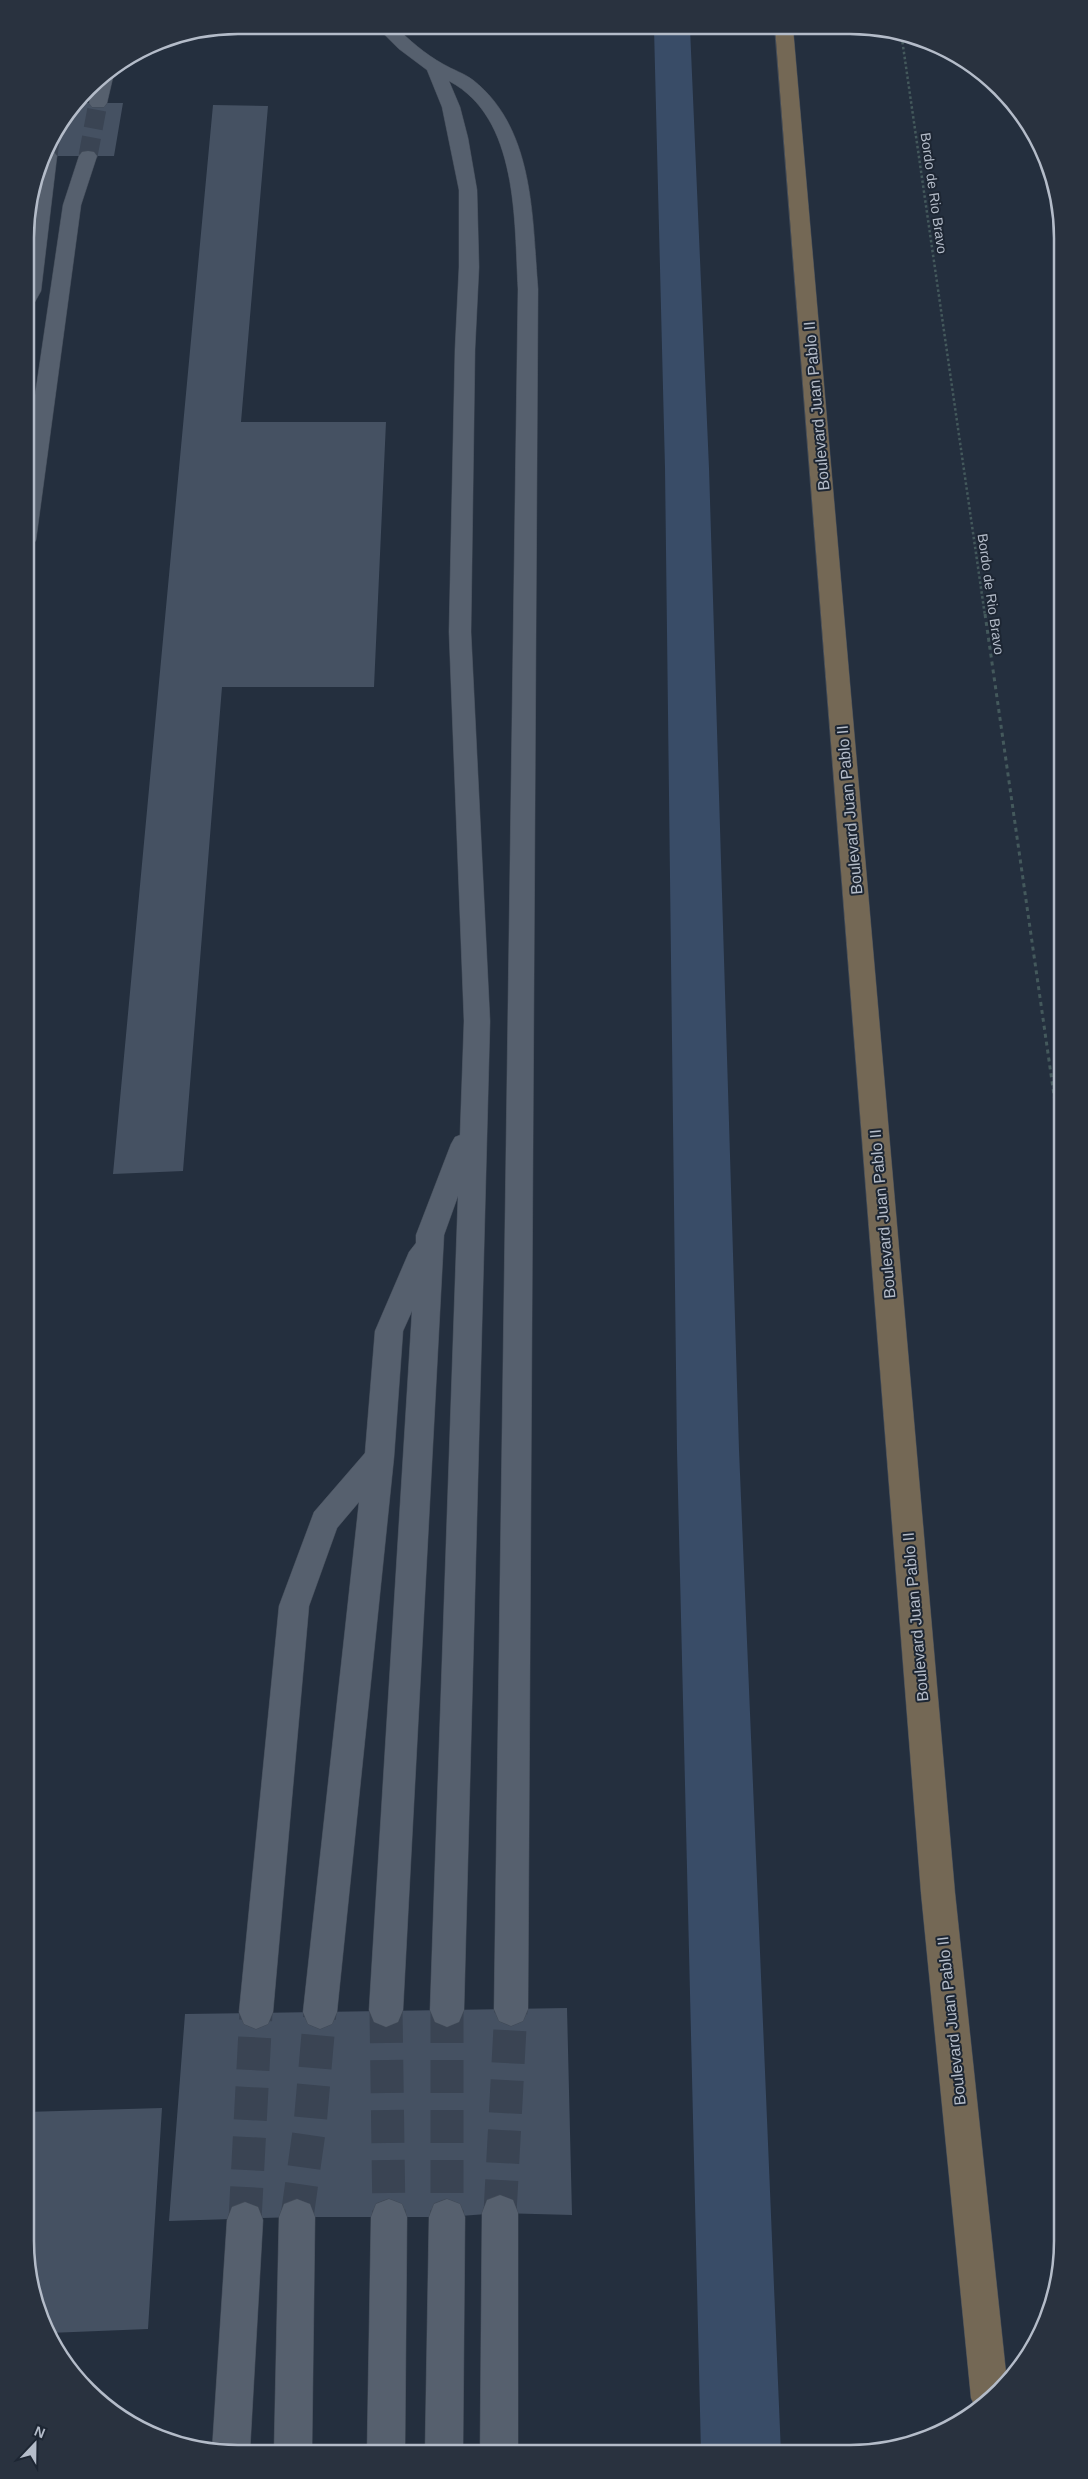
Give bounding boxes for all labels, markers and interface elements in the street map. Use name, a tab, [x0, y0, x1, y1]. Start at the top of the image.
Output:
street label: Bordo de Rio Bravo	[918, 131, 950, 255]
street label: Boulevard Juan Pablo II	[801, 321, 832, 491]
street label: Bordo de Rio Bravo	[975, 532, 1007, 656]
street label: Boulevard Juan Pablo II	[834, 725, 865, 895]
street label: Boulevard Juan Pablo II	[867, 1129, 898, 1299]
street label: Boulevard Juan Pablo II	[900, 1532, 931, 1702]
street label: Boulevard Juan Pablo II	[934, 1936, 969, 2106]
north arrow	[10, 2419, 60, 2469]
text: N	[32, 2423, 48, 2441]

